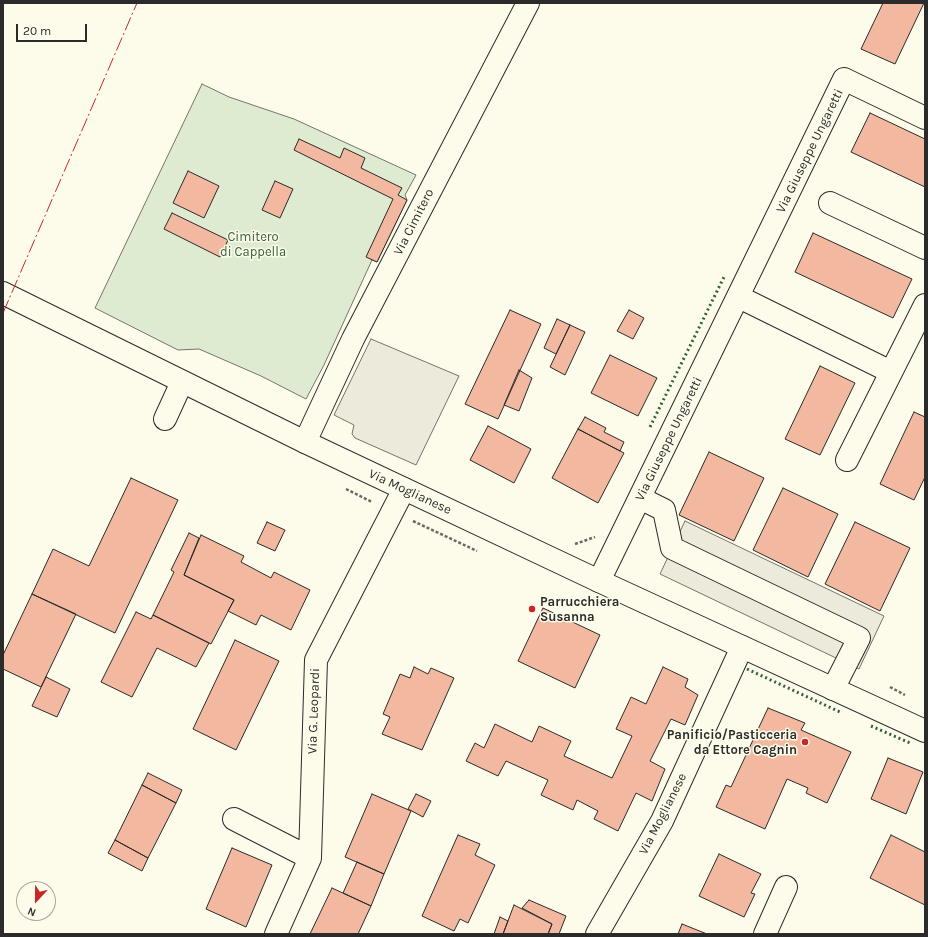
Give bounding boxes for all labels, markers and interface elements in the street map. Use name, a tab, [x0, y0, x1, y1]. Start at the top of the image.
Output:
scale bar	[18, 16, 89, 42]
text: 20 m	[23, 24, 51, 38]
street label: Via Giuseppe Ungaretti	[773, 87, 847, 215]
street label: Via Cimitero	[391, 186, 437, 258]
park label: Cimitero di Cappella	[220, 229, 286, 260]
street label: Via Giuseppe Ungaretti	[632, 375, 706, 503]
street label: Via Moglianese	[366, 466, 454, 518]
place label: Parrucchiera Susanna	[540, 594, 619, 625]
marker: Parrucchiera Susanna	[527, 604, 537, 614]
street label: Via G. Leopardi	[305, 668, 323, 754]
place label: Panificio/Pasticceria da Ettore Cagnin	[667, 727, 797, 758]
marker: Panificio/Pasticceria da Ettore Cagnin	[800, 737, 810, 747]
street label: Via Moglianese	[636, 771, 690, 857]
north arrow	[16, 881, 56, 921]
text: N	[26, 904, 38, 919]

